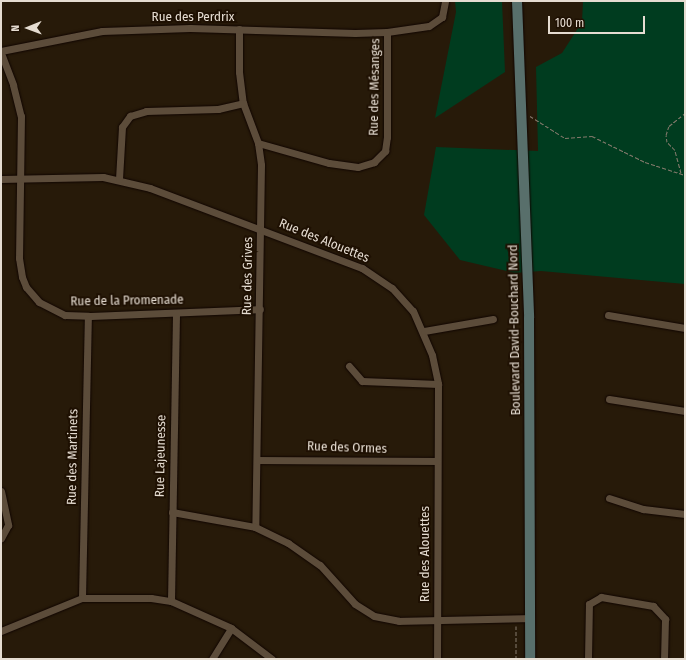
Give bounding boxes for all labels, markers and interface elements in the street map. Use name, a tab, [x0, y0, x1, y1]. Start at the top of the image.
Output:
north arrow	[8, 8, 48, 48]
scale bar	[550, 8, 647, 34]
street label: Rue des Perdrix	[152, 9, 234, 25]
text: 100 m	[555, 16, 584, 30]
text: N	[9, 25, 22, 32]
street label: Rue des Mésanges	[366, 38, 384, 136]
street label: Rue des Alouettes	[277, 216, 371, 266]
street label: Rue des Grives	[240, 237, 256, 315]
street label: Boulevard David-Bouchard Nord	[506, 245, 524, 415]
street label: Rue de la Promenade	[70, 292, 184, 310]
street label: Rue des Martinets	[64, 409, 82, 505]
street label: Rue Lajeunesse	[152, 415, 170, 497]
street label: Rue des Ormes	[307, 439, 387, 457]
street label: Rue des Alouettes	[417, 506, 433, 602]

